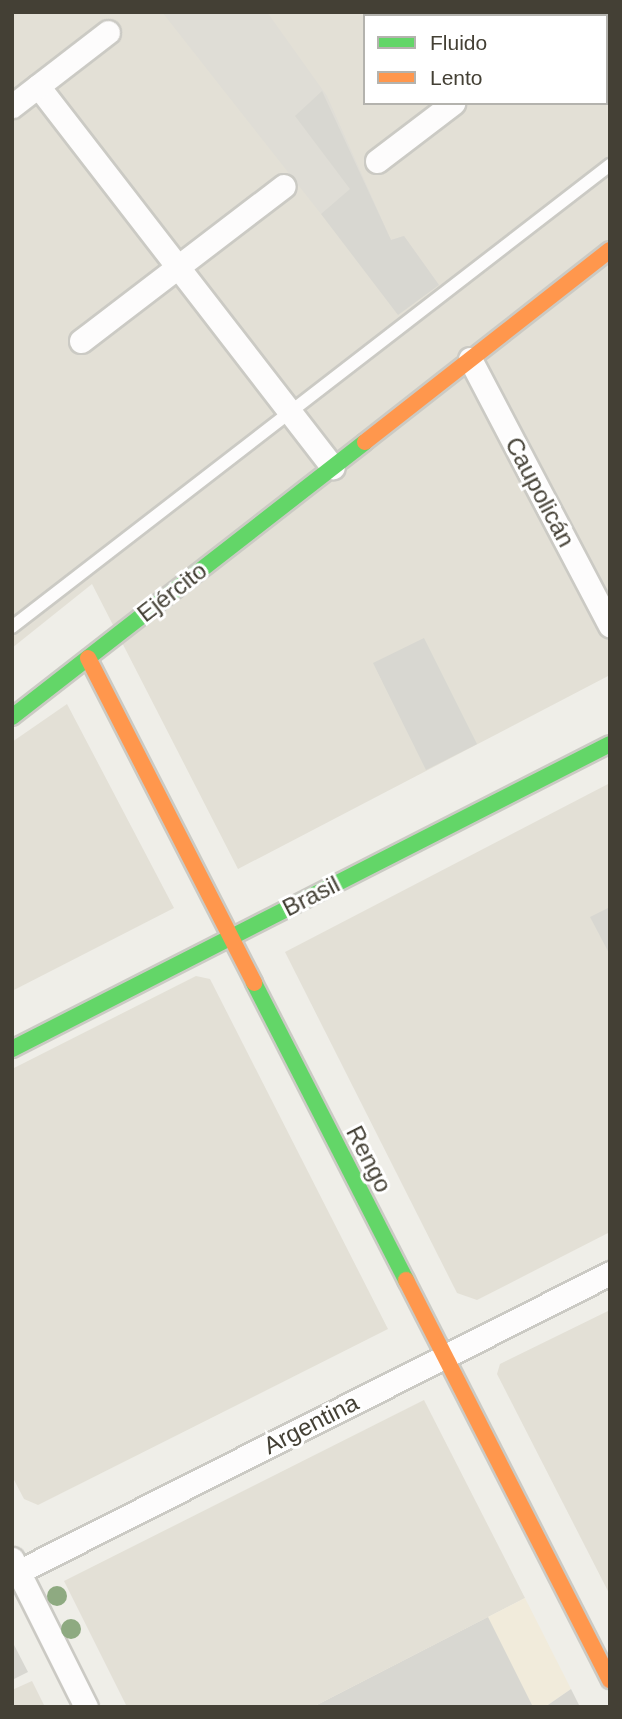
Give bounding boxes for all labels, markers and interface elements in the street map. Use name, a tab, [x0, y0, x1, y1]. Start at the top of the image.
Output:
legend	[363, 14, 608, 105]
text: Fluido	[430, 31, 487, 54]
text: Lento	[430, 66, 483, 89]
street label: Caupolicán	[499, 432, 581, 552]
street label: Ejército	[132, 556, 212, 628]
street label: Brasil	[278, 870, 344, 922]
street label: Rengo	[340, 1121, 398, 1197]
street label: Argentina	[259, 1388, 363, 1460]

